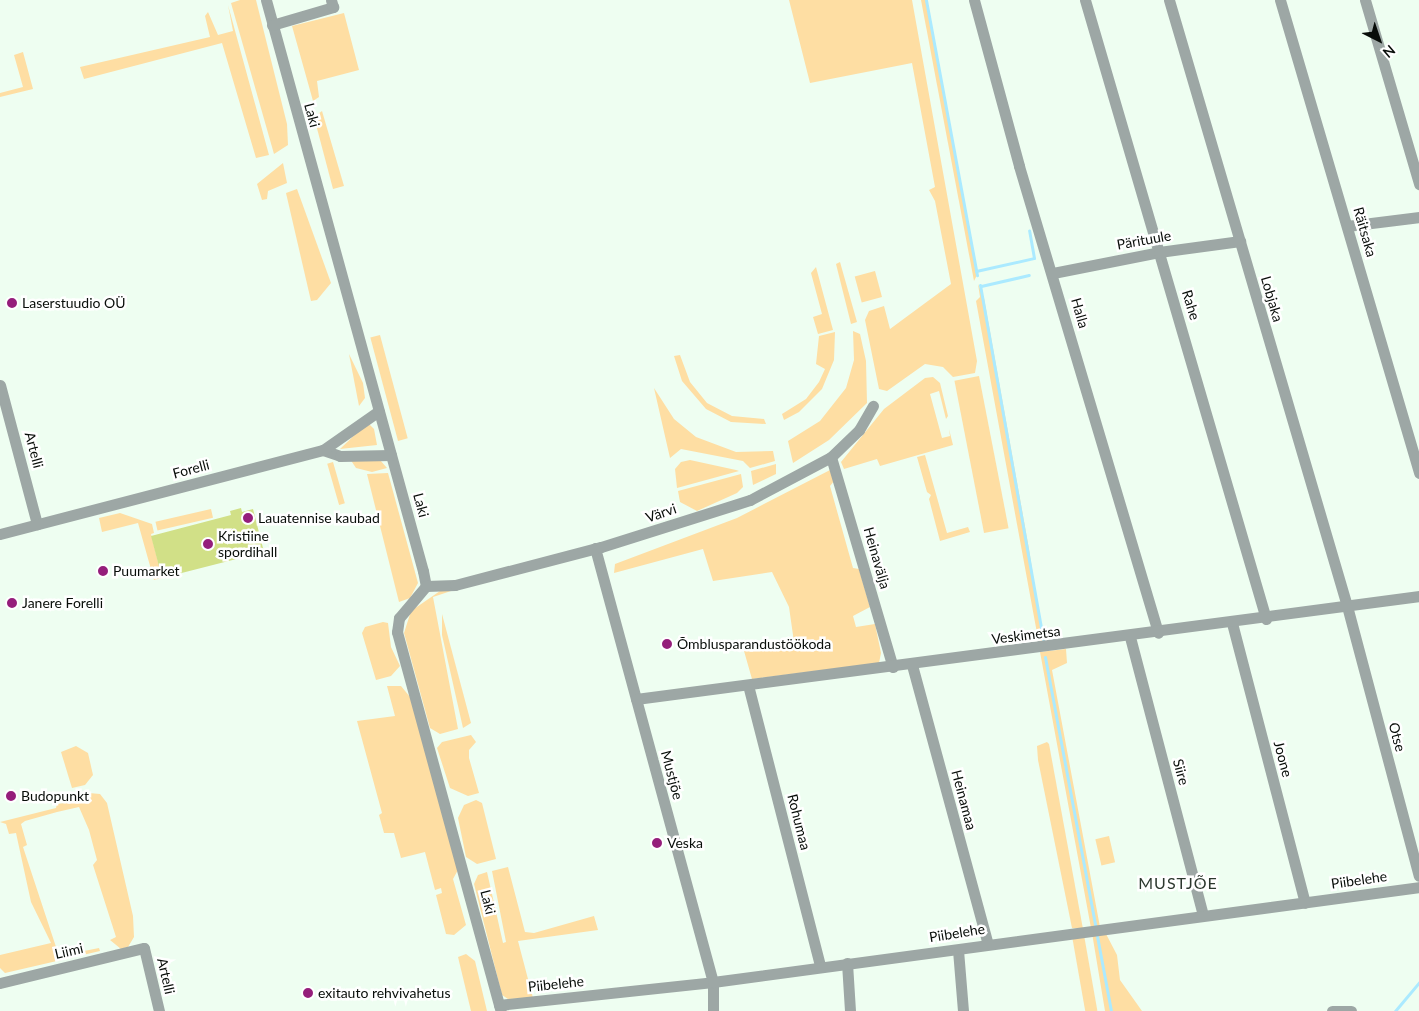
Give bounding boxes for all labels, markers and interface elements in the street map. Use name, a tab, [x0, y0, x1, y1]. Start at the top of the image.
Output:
north arrow	[1354, 15, 1404, 65]
text: N	[1380, 42, 1399, 62]
street label: Laki	[301, 101, 323, 129]
street label: Räitsaka	[1350, 205, 1380, 259]
street label: Pärituule	[1115, 227, 1173, 253]
street label: Lobjaka	[1257, 274, 1287, 324]
street label: Rahe	[1178, 288, 1204, 322]
place label: Laserstuudio OÜ	[22, 295, 126, 311]
street label: Halla	[1068, 296, 1092, 330]
marker: Laserstuudio OÜ	[6, 297, 18, 309]
street label: Artelli	[21, 430, 47, 470]
street label: Forelli	[171, 456, 211, 482]
street label: Laki	[410, 491, 432, 519]
street label: Värvi	[644, 500, 678, 526]
place label: Lauatennise kaubad	[258, 510, 380, 526]
marker: Lauatennise kaubad	[242, 512, 254, 524]
street label: Heinavälja	[860, 525, 894, 591]
place label: Kristiine spordihall	[218, 528, 277, 560]
marker: Kristiine spordihall	[202, 538, 214, 550]
place label: Puumarket	[113, 563, 180, 579]
marker: Puumarket	[97, 565, 109, 577]
place label: Janere Forelli	[22, 595, 103, 611]
marker: Janere Forelli	[6, 597, 18, 609]
street label: Veskimetsa	[991, 622, 1061, 648]
place label: Õmblusparandustöökoda	[677, 636, 831, 652]
marker: Õmblusparandustöökoda	[661, 638, 673, 650]
street label: Otse	[1385, 721, 1409, 753]
street label: Joone	[1270, 739, 1296, 779]
street label: Mustjõe	[657, 748, 687, 802]
street label: Siire	[1169, 757, 1193, 787]
street label: Heinamaa	[948, 768, 980, 832]
place label: Budopunkt	[21, 788, 89, 804]
marker: Budopunkt	[5, 790, 17, 802]
street label: Rohumaa	[784, 792, 814, 852]
place label: Veska	[667, 835, 703, 851]
marker: Veska	[651, 837, 663, 849]
street label: Piibelehe	[1330, 868, 1388, 892]
district label: MUSTJÕE	[1137, 873, 1219, 893]
street label: Laki	[477, 888, 499, 916]
street label: Piibelehe	[928, 920, 986, 946]
street label: Liimi	[53, 940, 85, 962]
street label: Artelli	[154, 956, 178, 996]
street label: Piibelehe	[527, 973, 585, 995]
place label: exitauto rehvivahetus	[318, 985, 450, 1001]
marker: exitauto rehvivahetus	[302, 987, 314, 999]

